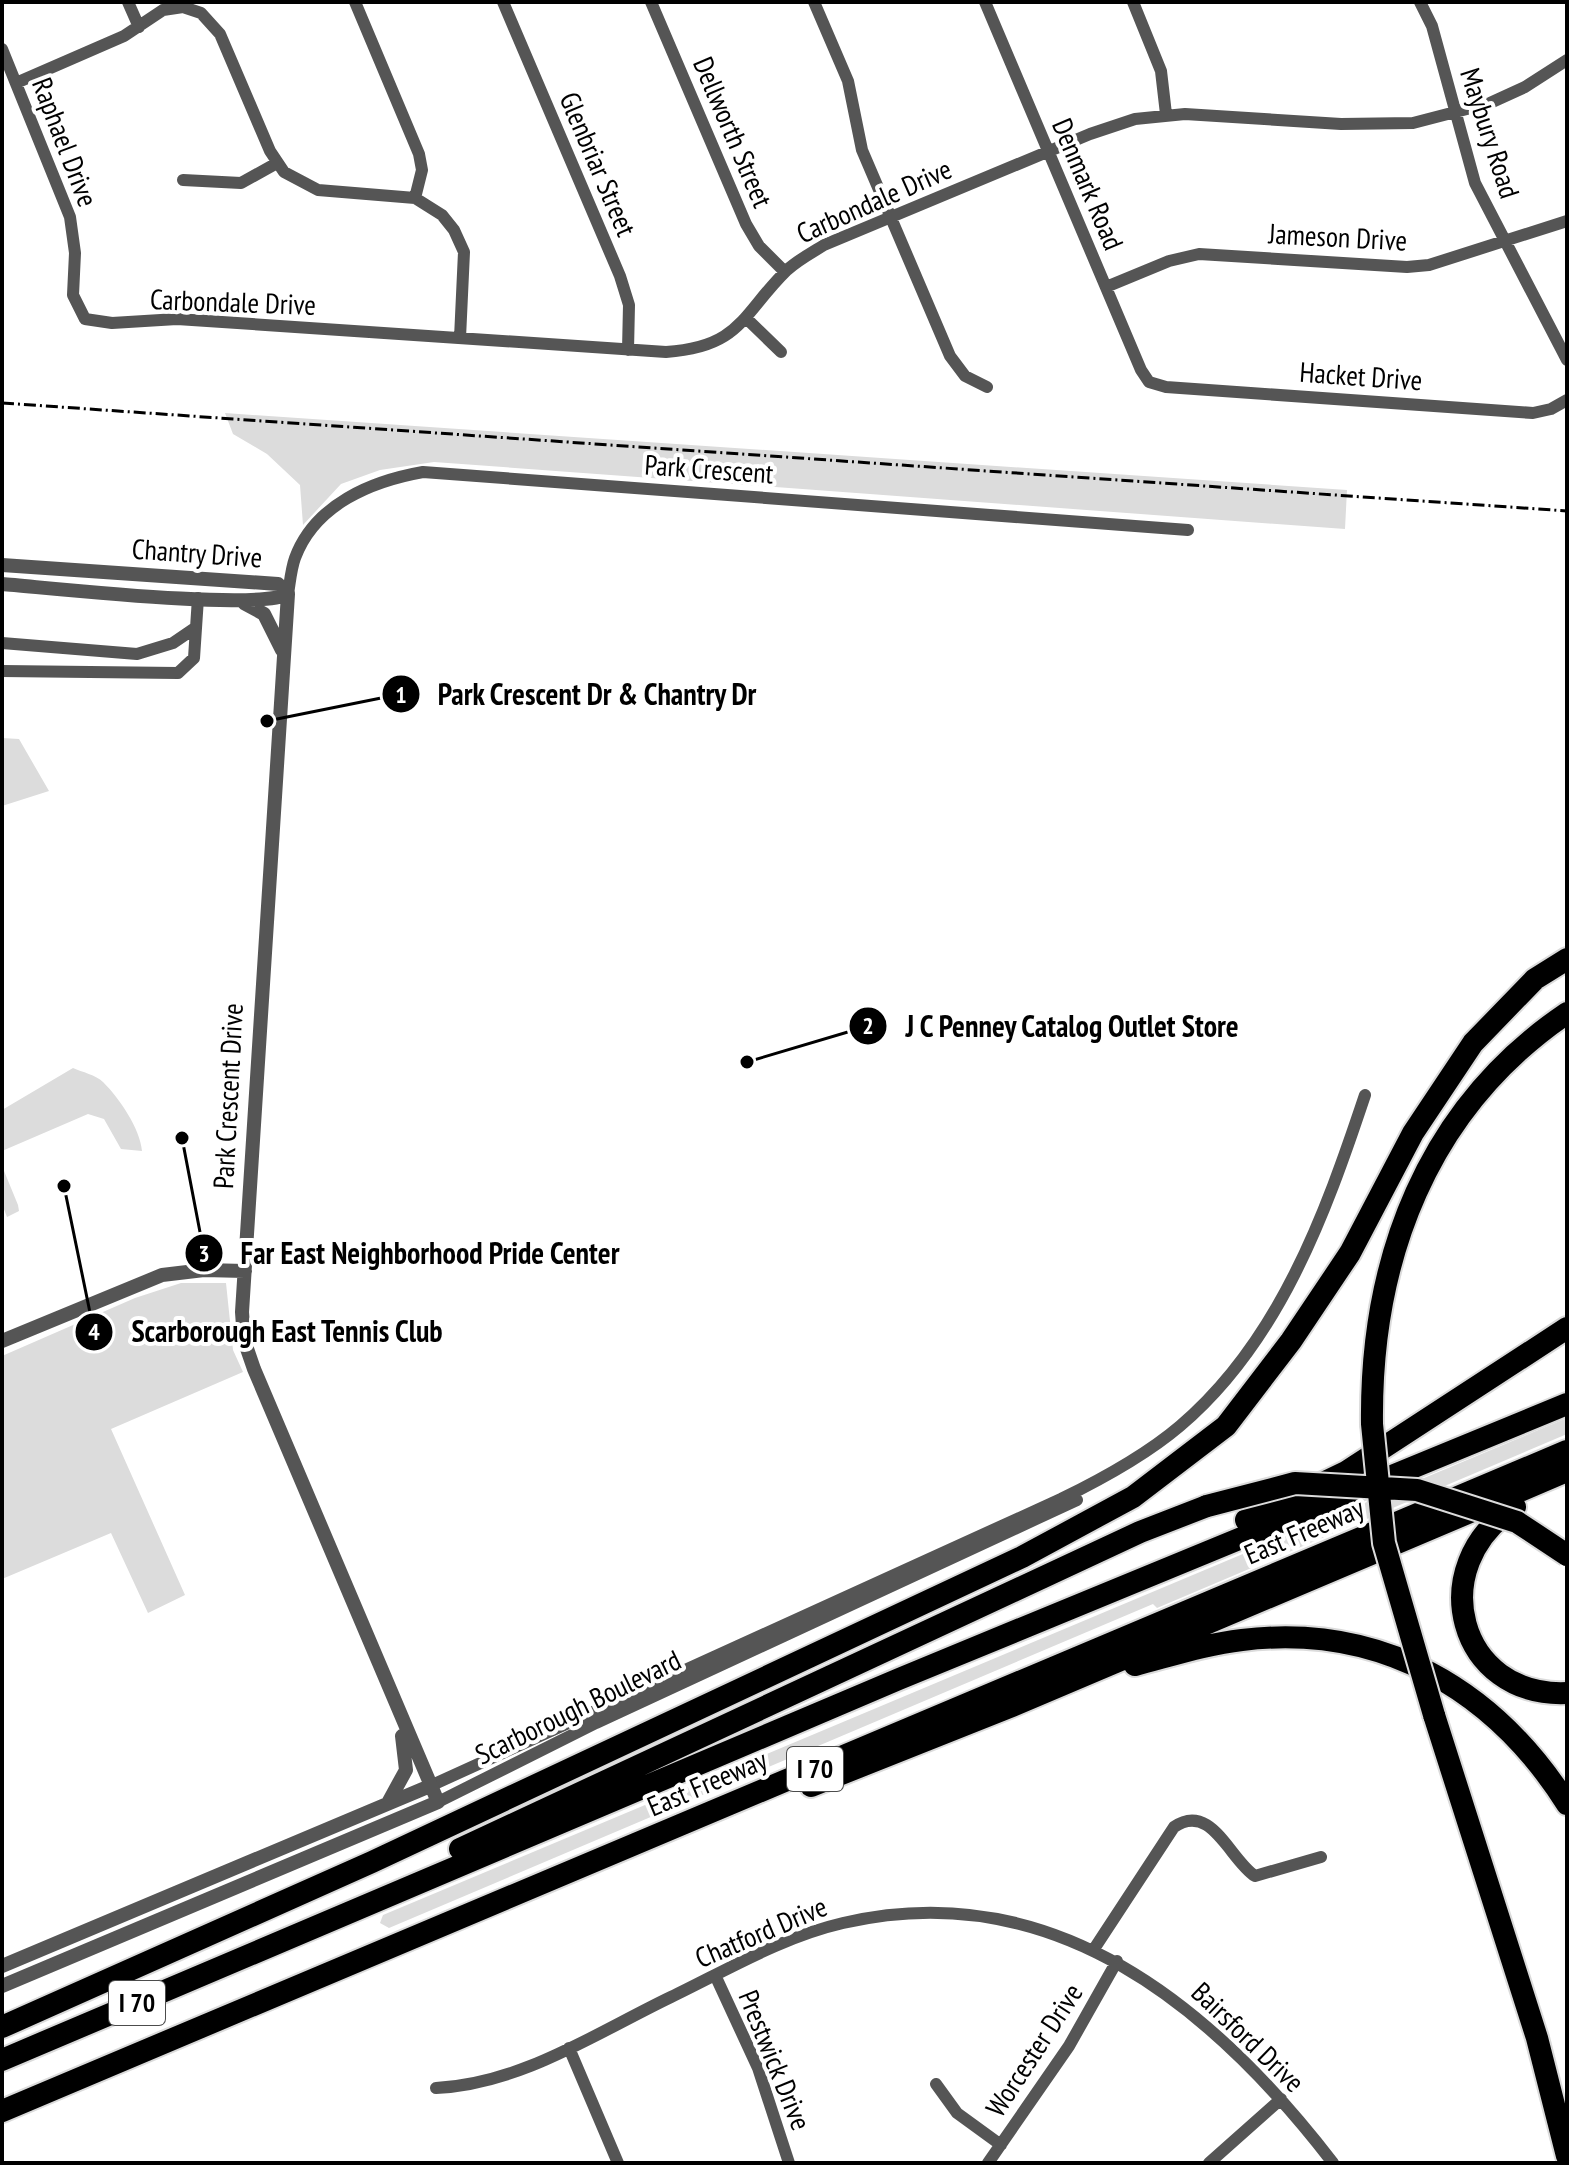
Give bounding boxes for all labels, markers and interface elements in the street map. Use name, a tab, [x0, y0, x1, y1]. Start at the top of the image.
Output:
street label: Dellworth Street	[685, 51, 782, 213]
street label: Maybury Road	[1452, 63, 1529, 203]
street label: Raphael Drive	[24, 72, 107, 212]
street label: Glenbriar Street	[552, 86, 645, 242]
street label: Denmark Road	[1044, 112, 1133, 255]
street label: Carbondale Drive	[790, 150, 957, 251]
street label: Jameson Drive	[1267, 214, 1408, 259]
street label: Carbondale Drive	[149, 280, 317, 323]
street label: Hacket Drive	[1298, 353, 1424, 398]
street label: Park Crescent	[643, 446, 775, 491]
street label: Chantry Drive	[131, 529, 263, 576]
callout: Park Crescent Dr & Chantry Dr	[381, 667, 774, 721]
text: Park Crescent Dr & Chantry Dr	[438, 674, 757, 713]
text: 1	[395, 679, 407, 710]
callout: J C Penney Catalog Outlet Store	[848, 999, 1257, 1053]
street label: Park Crescent Drive	[204, 1002, 251, 1190]
text: J C Penney Catalog Outlet Store	[904, 1006, 1239, 1045]
text: 2	[862, 1010, 874, 1041]
callout: Far East Neighborhood Pride Center	[184, 1226, 636, 1280]
text: Far East Neighborhood Pride Center	[241, 1233, 620, 1272]
text: 3	[198, 1238, 210, 1269]
callout: Scarborough East Tennis Club	[74, 1305, 459, 1359]
text: Scarborough East Tennis Club	[131, 1311, 443, 1350]
text: 4	[88, 1316, 100, 1347]
street label: East Freeway	[1238, 1489, 1370, 1572]
street label: Scarborough Boulevard	[469, 1641, 687, 1772]
street label: East Freeway	[641, 1741, 773, 1824]
road number: I 70	[787, 1747, 843, 1791]
street label: Chatford Drive	[689, 1887, 832, 1976]
street label: Bairsford Drive	[1184, 1974, 1313, 2100]
street label: Worcester Drive	[977, 1976, 1090, 2123]
road number: I 70	[109, 1981, 165, 2025]
street label: Prestwick Drive	[731, 1984, 820, 2135]

